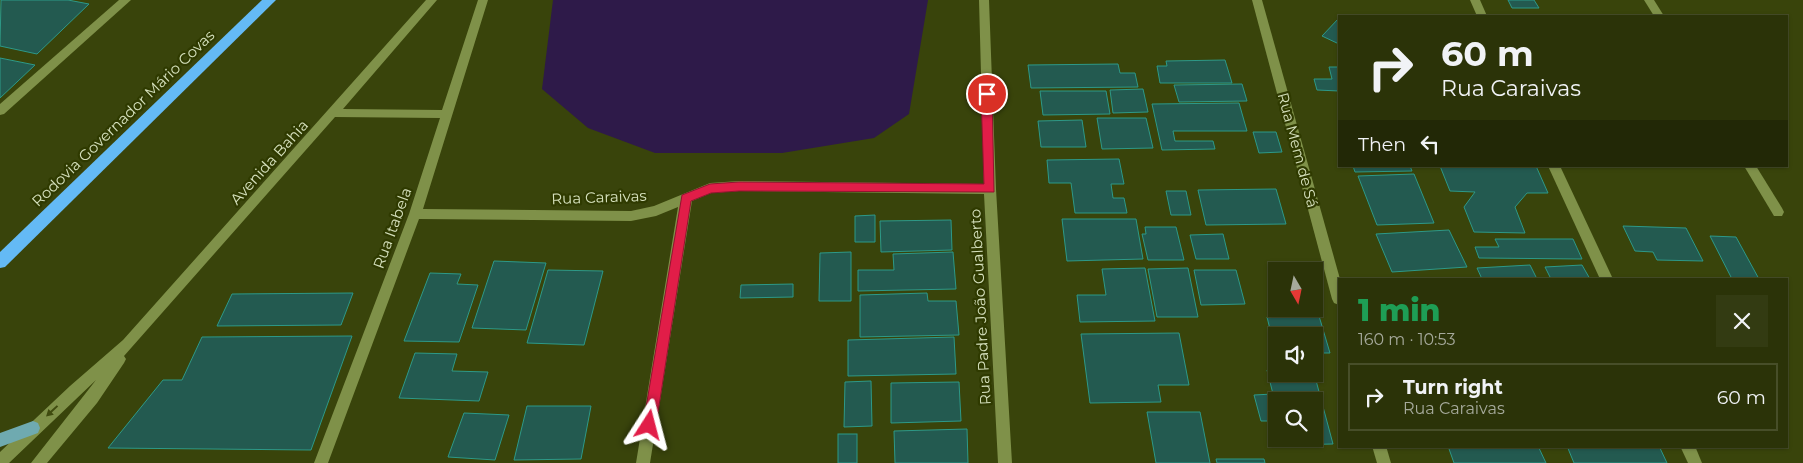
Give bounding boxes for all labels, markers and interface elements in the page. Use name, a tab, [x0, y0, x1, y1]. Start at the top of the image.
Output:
street label: Rodovia Governador Mário Covas	[28, 26, 218, 210]
text: 60 m	[1441, 32, 1534, 75]
icon: right	[1358, 35, 1423, 100]
pin	[966, 73, 1008, 115]
text: Rua Caraivas	[1441, 75, 1581, 102]
icon: arrive	[973, 80, 1001, 108]
street label: Rua Mem de Sá	[1274, 90, 1322, 210]
street label: Avenida Bahia	[226, 116, 312, 208]
icon: left	[1416, 130, 1444, 158]
text: Then	[1358, 133, 1406, 156]
street label: Rua Itabela	[369, 185, 415, 271]
street label: Rua Caraivas	[551, 186, 647, 208]
street label: Rua Padre João Gualberto	[965, 208, 995, 406]
north arrow	[1268, 262, 1322, 318]
map controls	[1268, 262, 1323, 447]
text: 1 min	[1358, 292, 1441, 329]
button: close	[1716, 295, 1768, 347]
button: sound	[1268, 327, 1323, 382]
text: 160 m · 10:53	[1358, 330, 1455, 349]
text: Turn right	[1403, 376, 1503, 399]
icon: right	[1360, 383, 1388, 411]
text: 60 m	[1717, 386, 1766, 409]
button: search	[1268, 392, 1323, 447]
position arrow	[622, 398, 674, 450]
text: Rua Caraivas	[1403, 399, 1505, 418]
one-way arrow	[46, 405, 58, 417]

